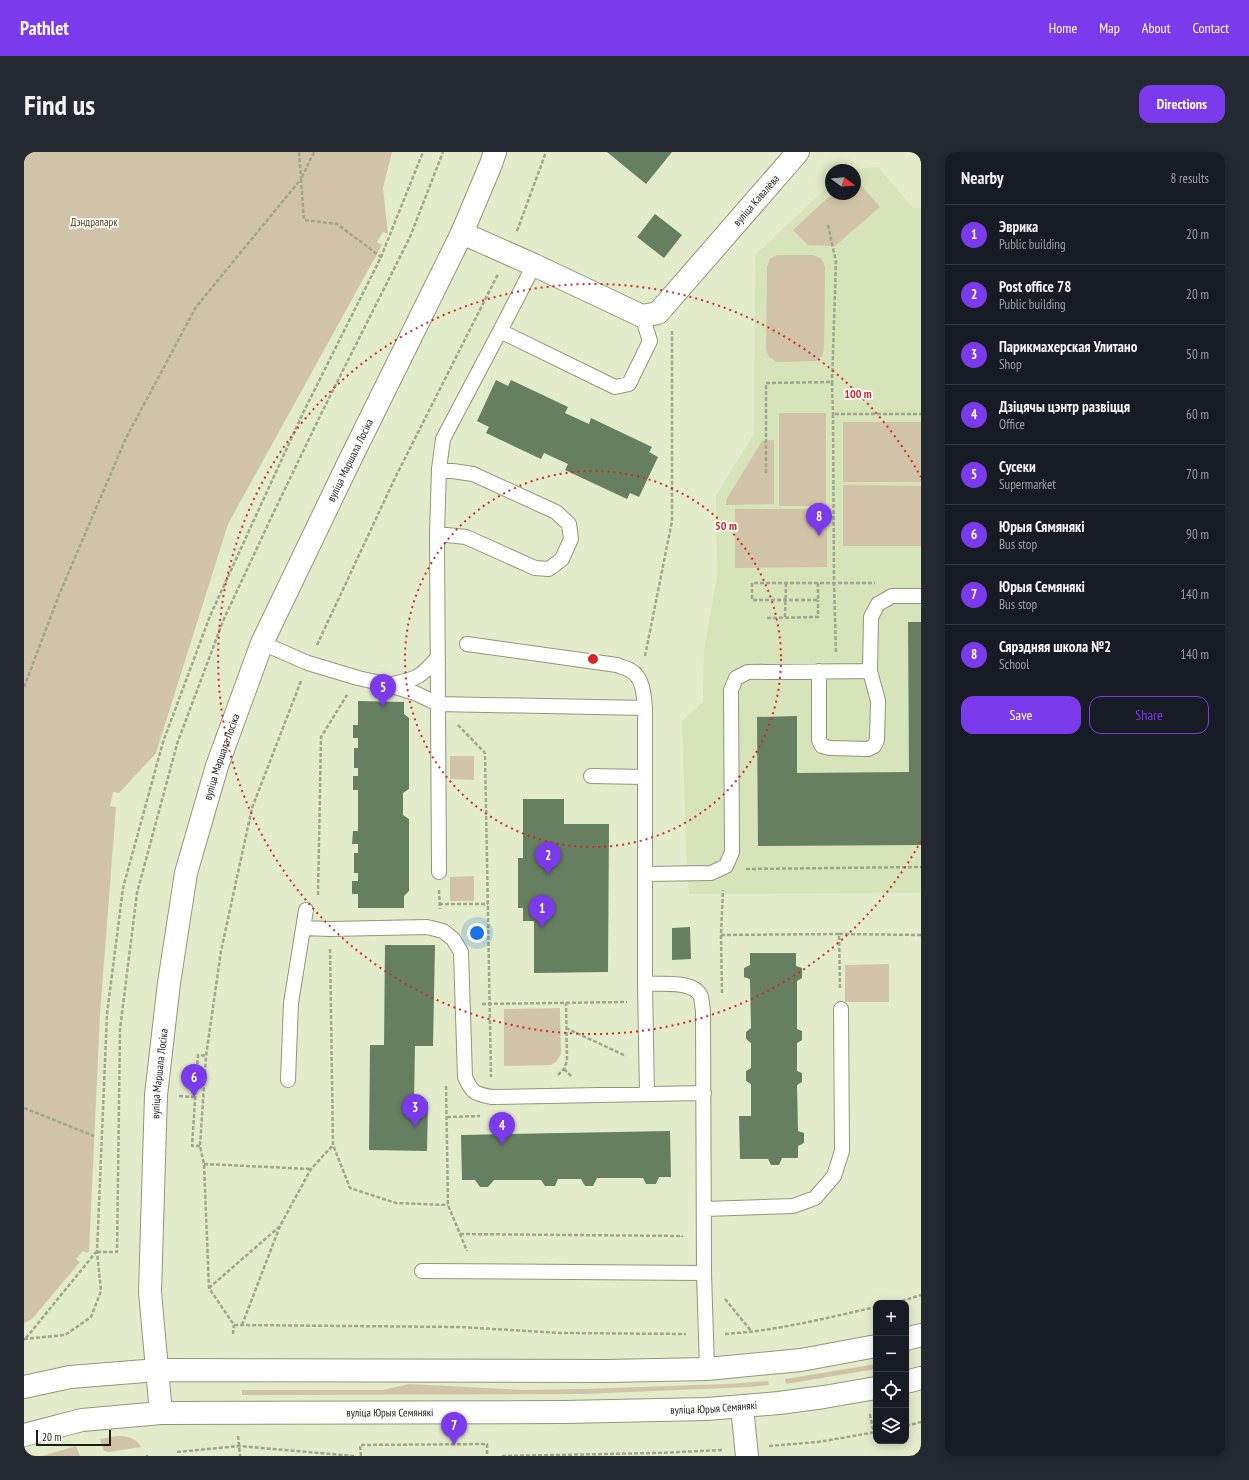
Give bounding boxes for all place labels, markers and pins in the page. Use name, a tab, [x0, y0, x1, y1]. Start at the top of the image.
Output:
pin: 8	[806, 503, 832, 536]
centre of rings	[586, 652, 600, 666]
pin: 5	[370, 674, 396, 707]
pin: 2	[535, 842, 561, 875]
pin: 1	[529, 895, 555, 928]
pin: 6	[181, 1064, 207, 1097]
pin: 3	[402, 1094, 428, 1127]
pin: 4	[489, 1112, 515, 1145]
pin: 7	[441, 1412, 467, 1445]

